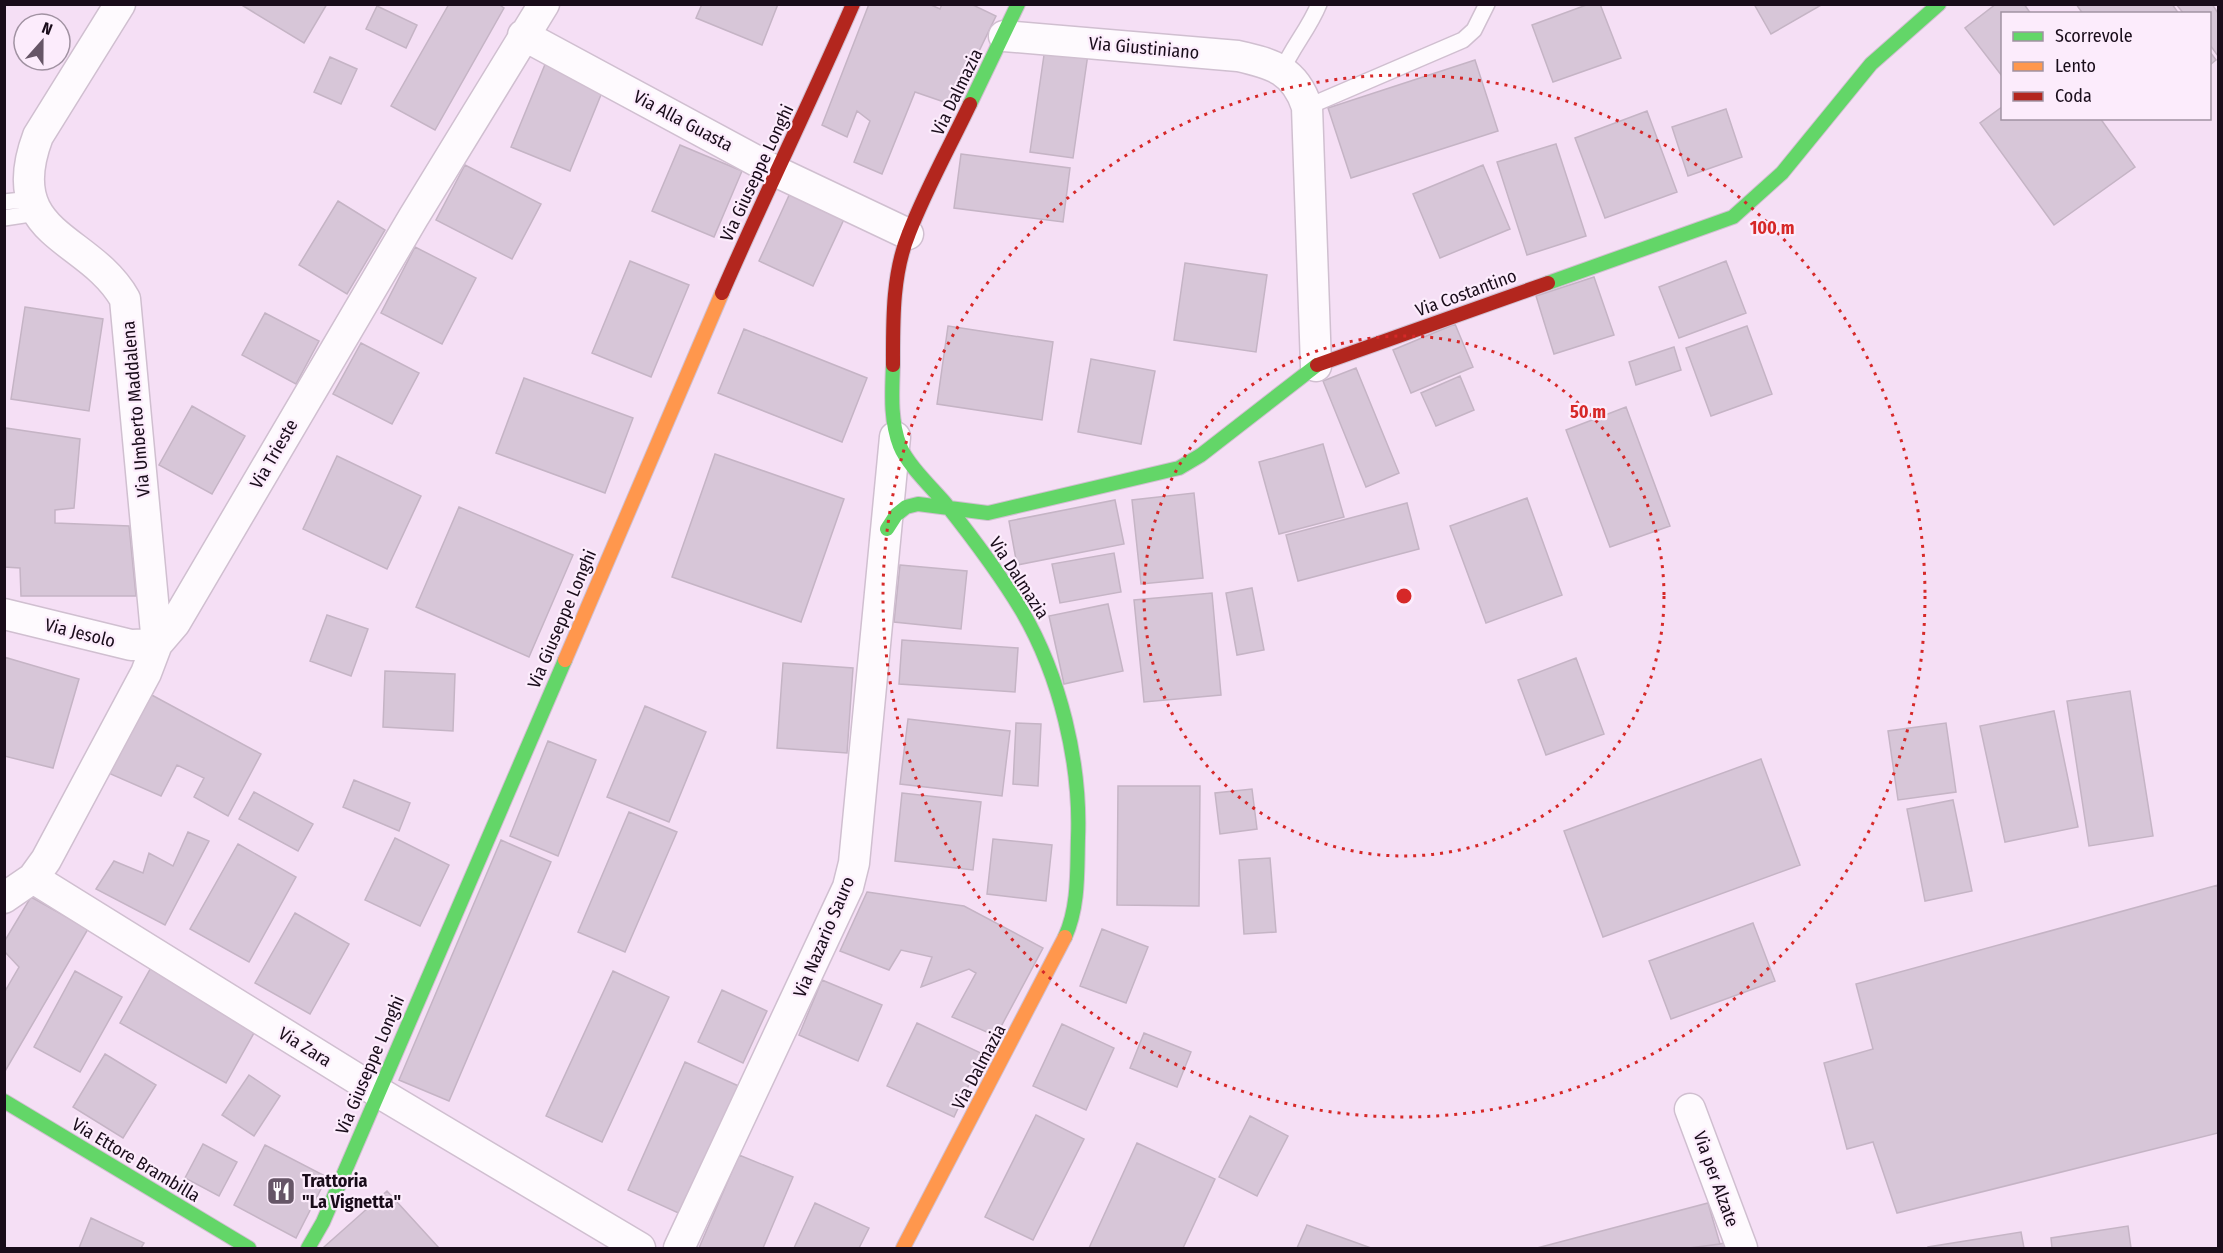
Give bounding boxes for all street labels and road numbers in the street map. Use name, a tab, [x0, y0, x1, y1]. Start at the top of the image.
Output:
street label: Via Giustiniano	[1088, 32, 1200, 64]
street label: Via Dalmazia	[927, 45, 987, 139]
street label: Via Alla Guasta	[630, 86, 737, 156]
street label: Via Giuseppe Longhi	[716, 101, 798, 245]
street label: Via Costantino	[1412, 265, 1520, 321]
street label: Via Umberto Maddalena	[117, 320, 155, 498]
street label: Via Trieste	[245, 415, 303, 493]
street label: Via Dalmazia	[984, 533, 1054, 623]
street label: Via Giuseppe Longhi	[523, 546, 601, 692]
street label: Via Jesolo	[42, 614, 118, 652]
street label: Via Nazario Sauro	[789, 873, 859, 1001]
street label: Via Giuseppe Longhi	[331, 992, 409, 1138]
street label: Via Dalmazia	[947, 1020, 1011, 1113]
street label: Via Zara	[274, 1022, 336, 1072]
street label: Via Ettore Brambilla	[68, 1113, 204, 1207]
street label: Via per Alzate	[1689, 1128, 1744, 1230]

